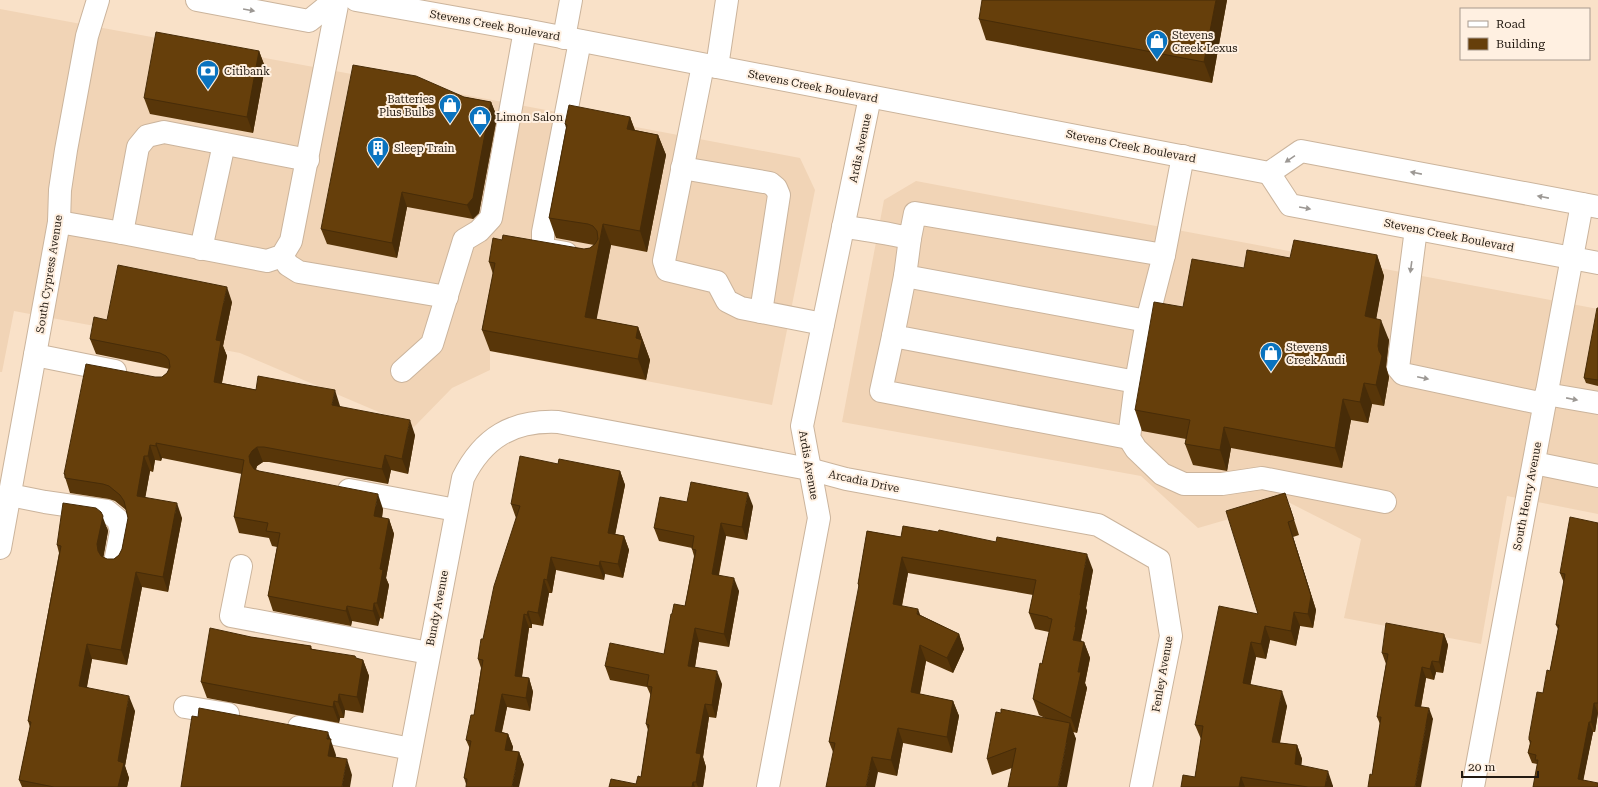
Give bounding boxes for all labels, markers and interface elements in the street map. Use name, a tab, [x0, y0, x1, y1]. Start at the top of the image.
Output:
one-way arrow	[243, 7, 255, 13]
street label: Stevens Creek Boulevard	[429, 8, 561, 43]
legend	[1460, 8, 1590, 60]
text: Road	[1496, 17, 1526, 31]
shop icon: Stevens Creek Lexus	[1144, 28, 1170, 61]
place label: Stevens Creek Lexus	[1172, 29, 1237, 55]
text: Building	[1496, 37, 1545, 51]
bank icon: Citibank	[195, 58, 221, 91]
place label: Citibank	[224, 65, 270, 78]
street label: Stevens Creek Boulevard	[747, 68, 879, 105]
shop icon: Batteries Plus Bulbs	[437, 92, 463, 125]
place label: Batteries Plus Bulbs	[379, 93, 434, 119]
shop icon: Limon Salon	[467, 104, 493, 137]
place label: Limon Salon	[496, 111, 563, 124]
street label: Ardis Avenue	[847, 112, 874, 184]
street label: Stevens Creek Boulevard	[1065, 128, 1197, 165]
building icon: Sleep Train	[365, 135, 391, 168]
place label: Sleep Train	[394, 142, 455, 155]
one-way arrow	[1285, 155, 1295, 163]
one-way arrow	[1410, 169, 1422, 175]
one-way arrow	[1537, 193, 1550, 199]
one-way arrow	[1299, 205, 1311, 211]
street label: South Cypress Avenue	[34, 214, 65, 334]
street label: Stevens Creek Boulevard	[1383, 217, 1515, 254]
one-way arrow	[1408, 261, 1414, 273]
shop icon: Stevens Creek Audi	[1258, 340, 1284, 373]
place label: Stevens Creek Audi	[1286, 341, 1346, 367]
one-way arrow	[1417, 376, 1429, 382]
one-way arrow	[1566, 396, 1578, 402]
street label: Ardis Avenue	[796, 429, 821, 501]
street label: South Henry Avenue	[1511, 441, 1544, 551]
street label: Arcadia Drive	[827, 468, 901, 495]
street label: Bundy Avenue	[424, 569, 451, 647]
street label: Fenley Avenue	[1149, 635, 1176, 713]
scale bar	[1462, 753, 1538, 779]
text: 20 m	[1468, 760, 1495, 774]

